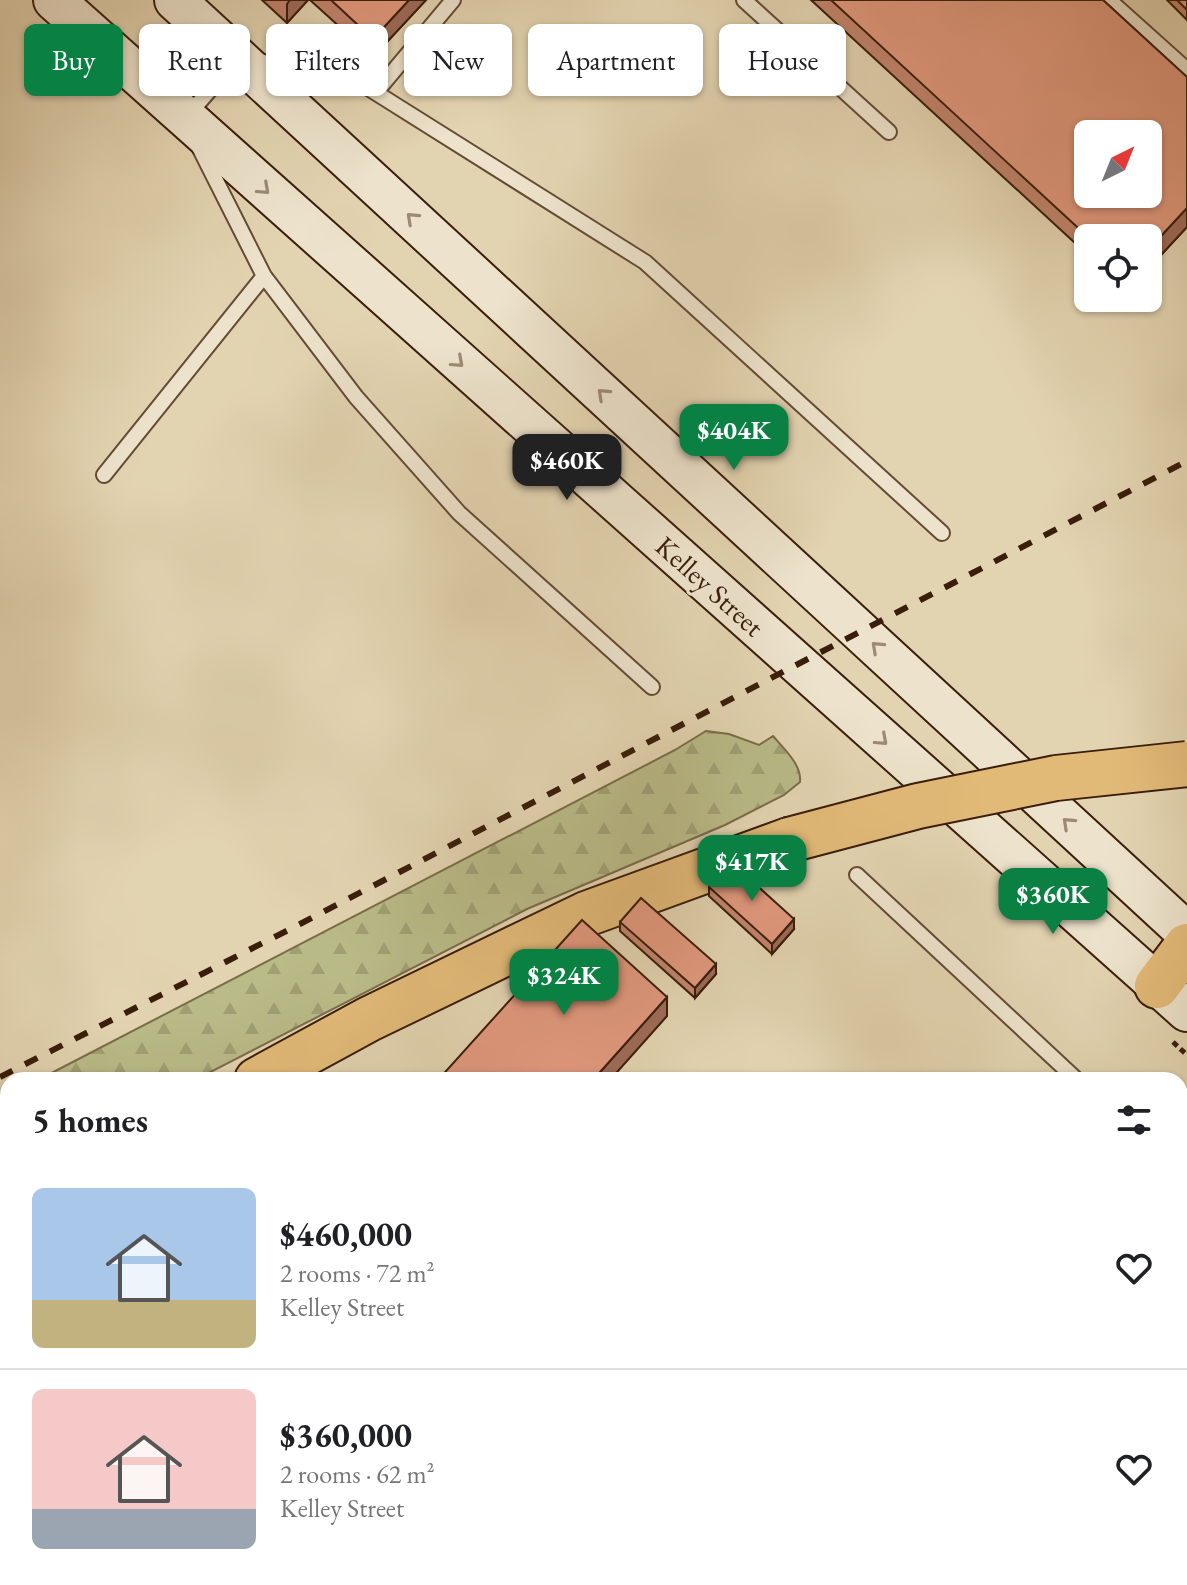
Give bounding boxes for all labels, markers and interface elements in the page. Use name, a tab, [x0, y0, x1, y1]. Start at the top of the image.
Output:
chip: Buy	[24, 24, 123, 96]
chip: Rent	[139, 24, 250, 96]
chip: Filters	[266, 24, 388, 96]
chip: New	[404, 24, 512, 96]
chip: Apartment	[528, 24, 703, 96]
chip: House	[719, 24, 846, 96]
north arrow	[1074, 120, 1162, 208]
map controls	[1074, 120, 1162, 312]
one-way arrow	[254, 179, 269, 193]
one-way arrow	[407, 213, 421, 228]
button: locate	[1074, 224, 1162, 312]
one-way arrow	[448, 352, 463, 366]
one-way arrow	[598, 390, 613, 404]
pin: $404K	[678, 404, 790, 472]
text: $404K	[697, 413, 771, 447]
pin: $460K	[511, 434, 623, 502]
text: $460K	[530, 443, 604, 477]
street label: Kelley Street	[648, 528, 772, 644]
one-way arrow	[871, 642, 886, 656]
one-way arrow	[872, 730, 887, 744]
one-way arrow	[1063, 817, 1077, 832]
pin: $417K	[696, 835, 808, 903]
text: $417K	[715, 844, 789, 878]
pin: $360K	[997, 868, 1109, 936]
text: $360K	[1016, 877, 1090, 911]
pin: $324K	[508, 949, 620, 1017]
text: $324K	[527, 958, 601, 992]
text: 5 homes	[32, 1098, 148, 1142]
icon: filters	[1112, 1098, 1156, 1142]
text: $460,000	[280, 1212, 412, 1256]
icon: home	[96, 1220, 192, 1316]
icon: heart	[1112, 1246, 1156, 1290]
text: 2 rooms · 72 m²	[280, 1256, 435, 1290]
text: Kelley Street	[280, 1290, 404, 1324]
text: $360,000	[280, 1413, 412, 1457]
icon: home	[96, 1421, 192, 1517]
icon: heart	[1112, 1447, 1156, 1491]
text: 2 rooms · 62 m²	[280, 1457, 435, 1491]
text: Kelley Street	[280, 1491, 404, 1525]

